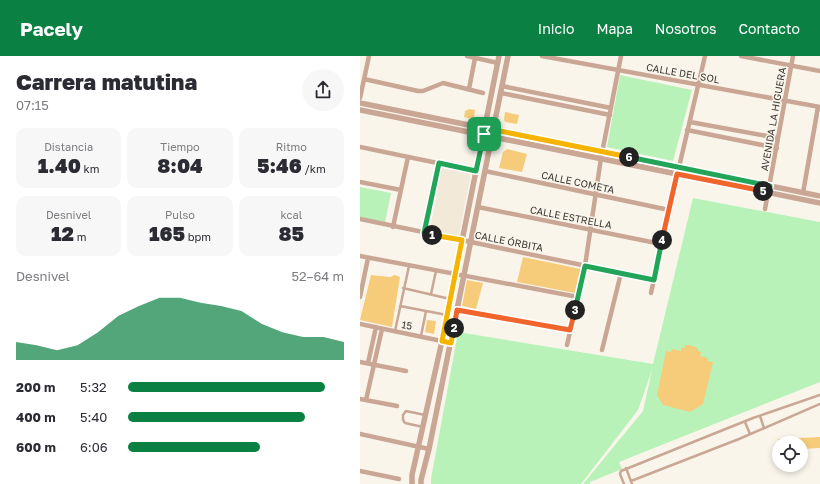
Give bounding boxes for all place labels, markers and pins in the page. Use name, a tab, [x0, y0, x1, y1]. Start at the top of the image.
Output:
pin	[467, 117, 501, 151]
pin: 6	[619, 147, 639, 167]
pin: 5	[753, 181, 773, 201]
pin: 1	[422, 225, 442, 245]
pin: 4	[652, 230, 672, 250]
pin: 3	[565, 300, 585, 320]
pin: 2	[444, 318, 464, 338]

